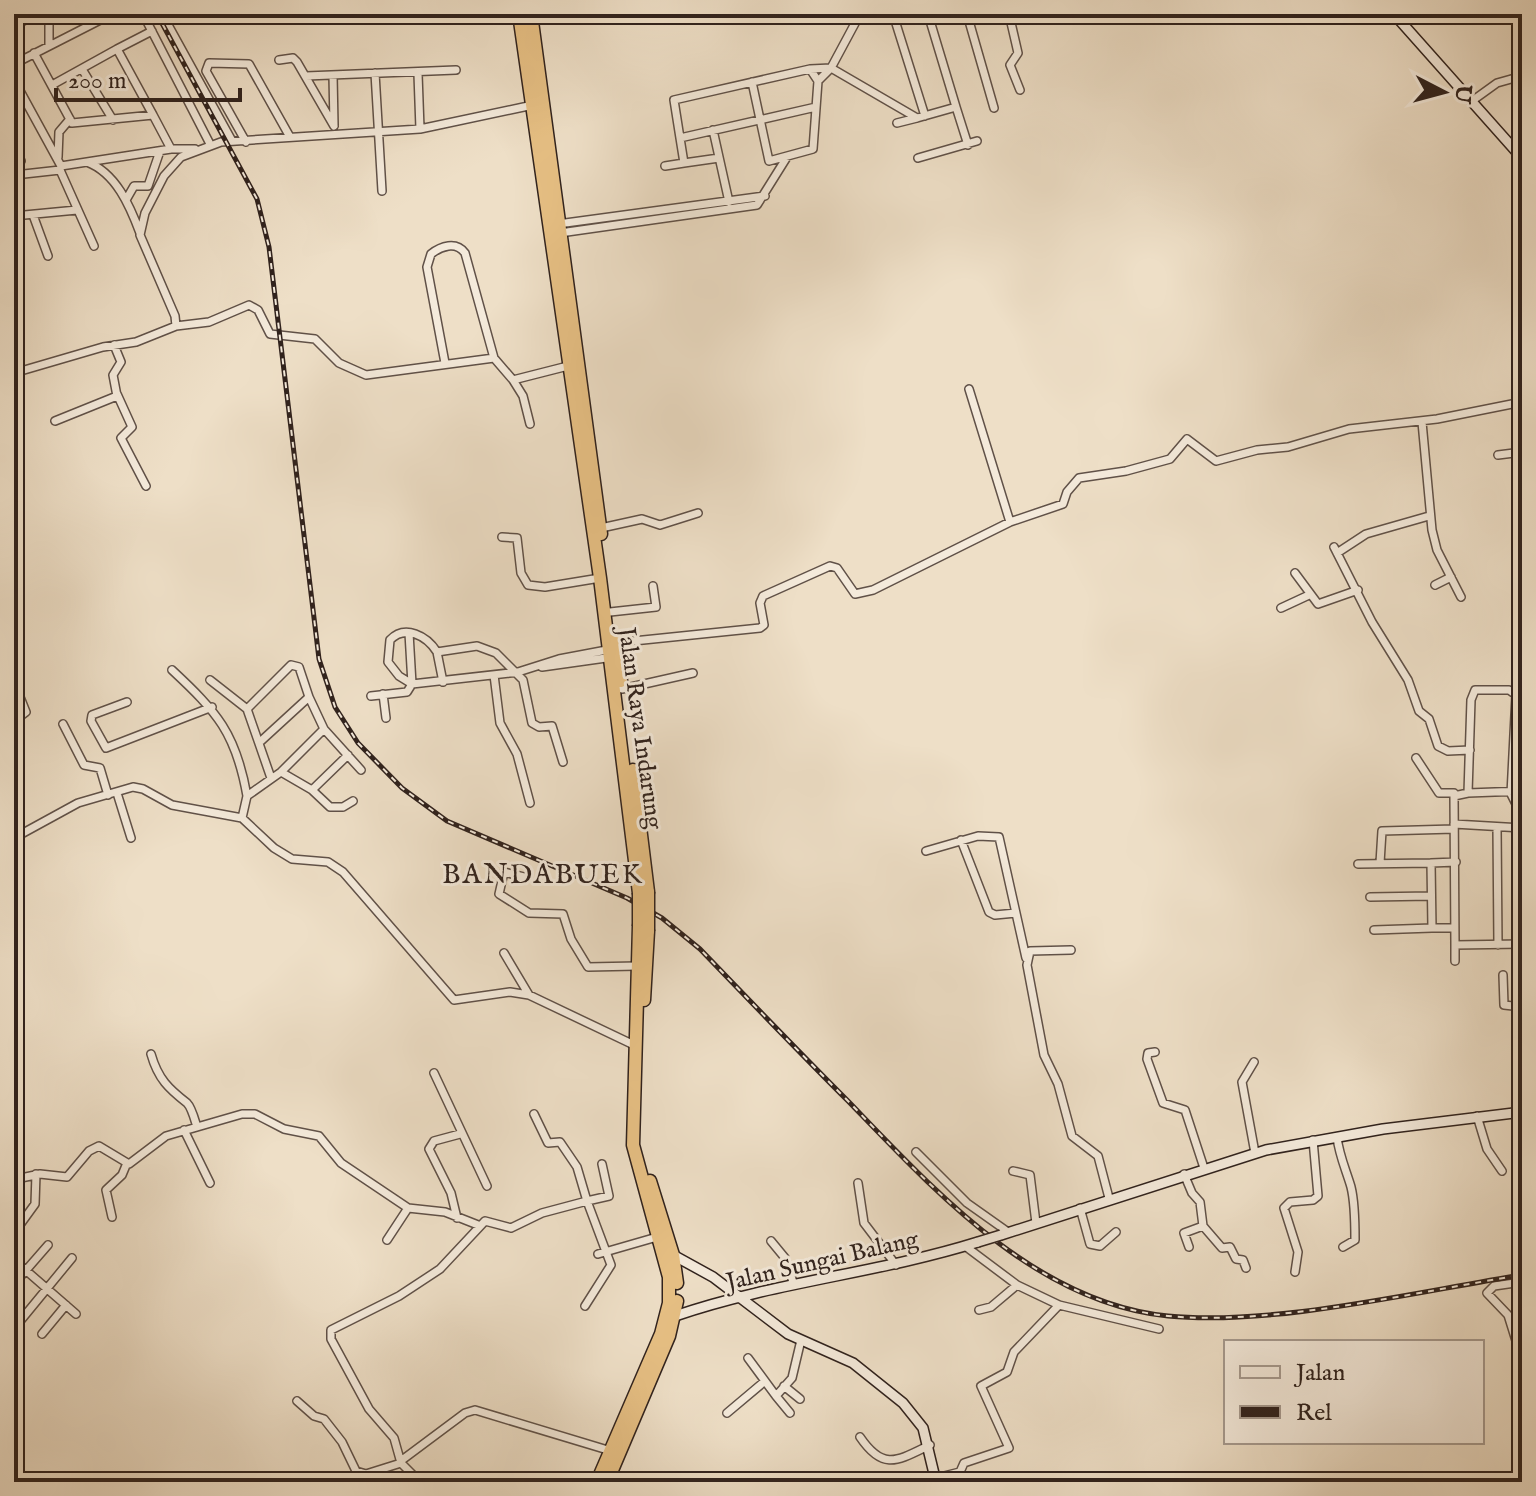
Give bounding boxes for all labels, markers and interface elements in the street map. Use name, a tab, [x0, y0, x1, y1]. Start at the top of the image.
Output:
scale bar	[56, 52, 240, 102]
north arrow	[1404, 52, 1484, 132]
text: 200 m	[68, 66, 127, 97]
text: U	[1447, 82, 1477, 106]
street label: Jalan Raya Indarung	[610, 622, 669, 832]
district label: BANDABUEK	[442, 858, 644, 893]
street label: Jalan Sungai Balang	[720, 1224, 922, 1299]
legend	[1224, 1340, 1484, 1444]
text: Jalan	[1293, 1358, 1345, 1389]
text: Rel	[1296, 1398, 1332, 1429]

